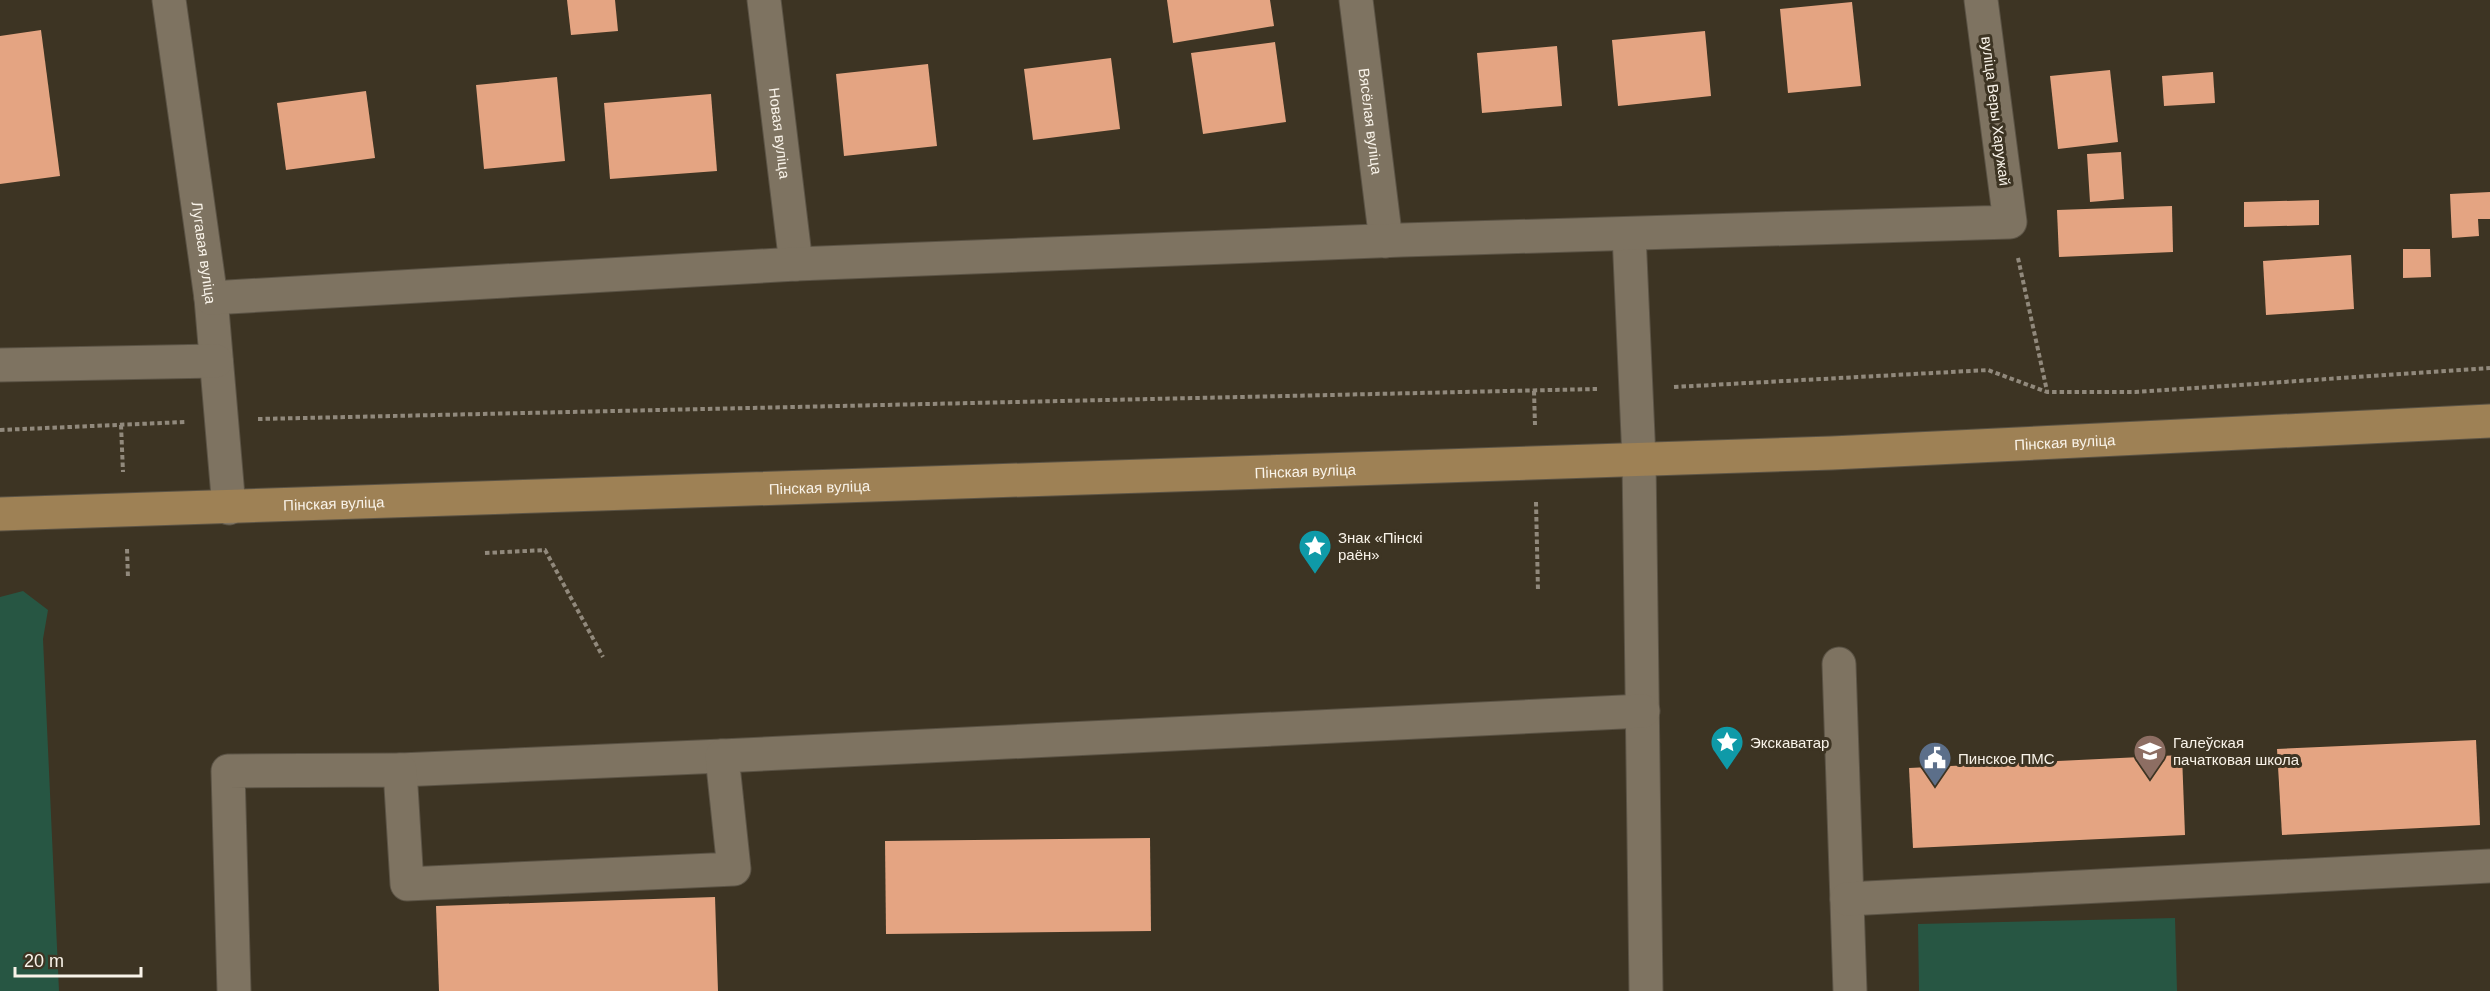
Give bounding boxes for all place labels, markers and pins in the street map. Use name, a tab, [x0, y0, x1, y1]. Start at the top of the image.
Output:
place icon: Знак «Пінскі раён»	[1297, 528, 1333, 575]
place label: Знак «Пінскі раён»	[1338, 529, 1423, 563]
place icon: Экскаватар	[1709, 724, 1745, 771]
school or university icon: Галеўская пачатковая школа	[2132, 733, 2168, 780]
place label: Экскаватар	[1750, 734, 1829, 751]
place label: Галеўская пачатковая школа	[2173, 734, 2300, 768]
public building icon: Пинское ПМС	[1917, 740, 1953, 787]
place label: Пинское ПМС	[1958, 750, 2055, 767]

